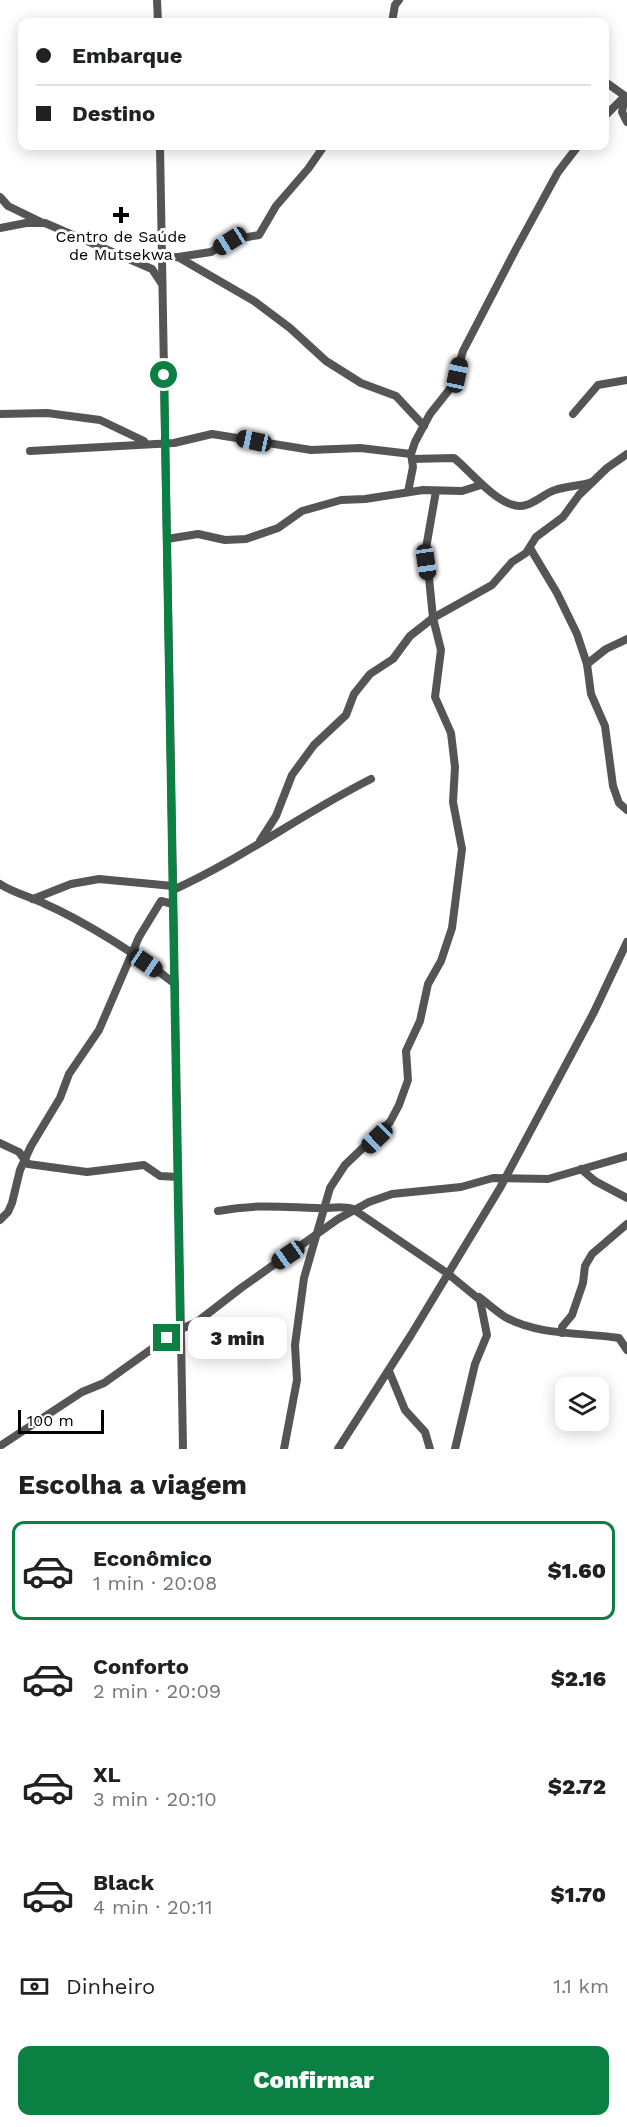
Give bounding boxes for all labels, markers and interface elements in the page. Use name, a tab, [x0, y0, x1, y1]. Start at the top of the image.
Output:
text: Embarque	[72, 43, 182, 68]
text: Destino	[72, 101, 155, 126]
marker: Centro de Saúde de Mutsekwa	[112, 206, 130, 224]
car	[210, 224, 250, 258]
place label: Centro de Saúde de Mutsekwa	[55, 227, 187, 264]
car	[444, 356, 470, 394]
route start	[150, 361, 177, 388]
car	[235, 428, 273, 454]
car	[415, 543, 437, 581]
car	[126, 945, 166, 981]
car	[358, 1119, 396, 1157]
car	[268, 1237, 308, 1273]
callout: 3 min	[188, 1317, 287, 1359]
route end	[153, 1324, 180, 1351]
text: 3 min	[210, 1326, 265, 1350]
map controls	[555, 1377, 609, 1431]
button: layers	[555, 1377, 609, 1431]
scale bar	[18, 1407, 104, 1434]
text: 100 m	[27, 1411, 74, 1430]
text: Escolha a viagem	[18, 1469, 247, 1501]
icon: car	[21, 1544, 75, 1598]
text: Econômico	[93, 1546, 212, 1571]
text: $1.60	[547, 1558, 606, 1583]
text: 1 min · 20:08	[93, 1571, 217, 1595]
icon: car	[21, 1652, 75, 1706]
text: Conforto	[93, 1654, 189, 1679]
text: $2.16	[551, 1666, 606, 1691]
text: 2 min · 20:09	[93, 1679, 221, 1703]
icon: car	[21, 1760, 75, 1814]
text: XL	[93, 1762, 121, 1787]
text: $2.72	[548, 1774, 606, 1799]
text: 3 min · 20:10	[93, 1787, 217, 1811]
icon: car	[21, 1868, 75, 1922]
text: Black	[93, 1870, 154, 1895]
text: $1.70	[551, 1882, 606, 1907]
text: 4 min · 20:11	[93, 1895, 213, 1919]
icon: cash	[18, 1970, 51, 2003]
text: Dinheiro	[66, 1974, 155, 1999]
text: 1.1 km	[553, 1974, 609, 1998]
button: Confirmar	[18, 2046, 609, 2115]

